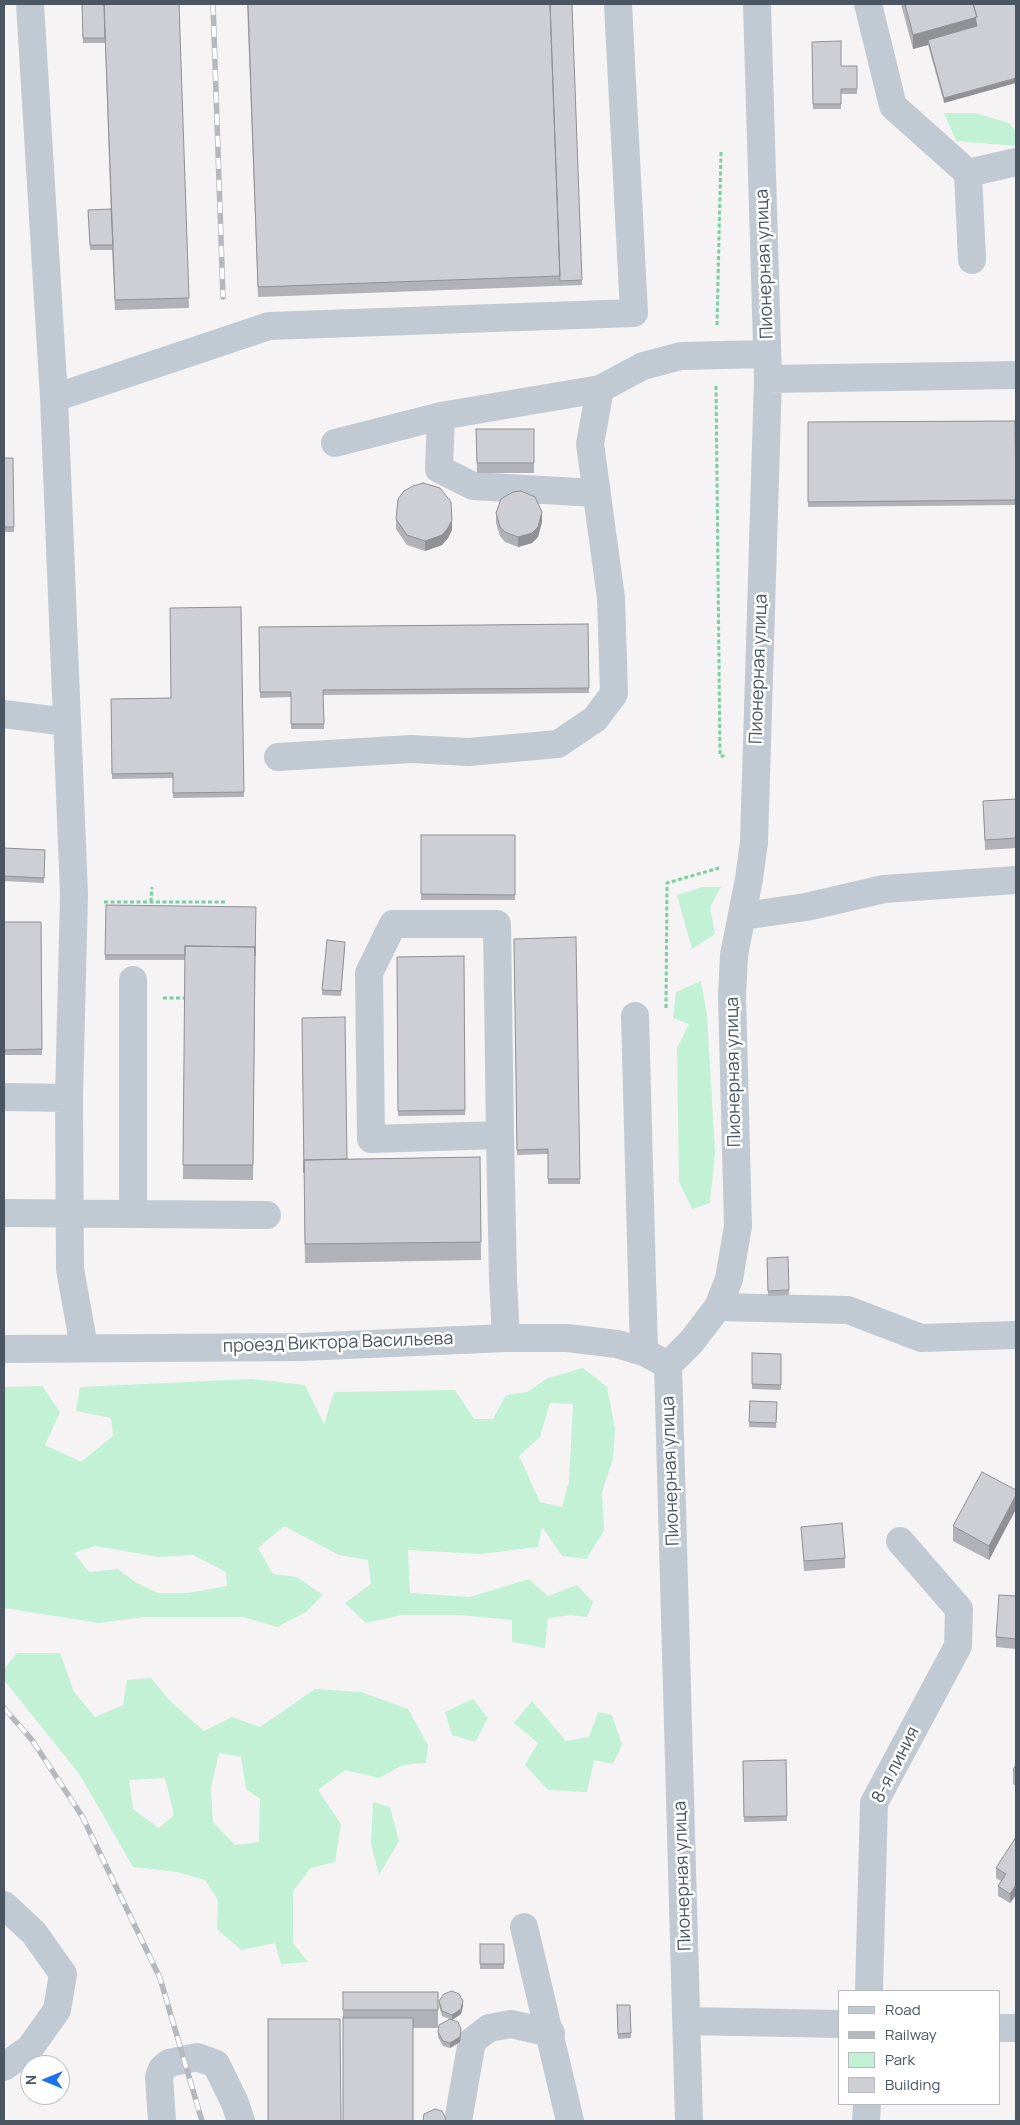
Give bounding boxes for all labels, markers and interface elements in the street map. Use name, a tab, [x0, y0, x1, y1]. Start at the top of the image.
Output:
street label: Пионерная улица	[752, 189, 778, 339]
street label: Пионерная улица	[746, 594, 772, 744]
street label: Пионерная улица	[722, 997, 746, 1147]
street label: проезд Виктора Васильева	[222, 1328, 454, 1358]
street label: Пионерная улица	[658, 1396, 684, 1546]
street label: 8-я линия	[868, 1723, 924, 1807]
street label: Пионерная улица	[670, 1801, 696, 1951]
legend	[838, 1990, 1000, 2105]
text: Road	[885, 1999, 921, 2020]
text: Railway	[885, 2024, 937, 2045]
text: Park	[885, 2049, 915, 2070]
north arrow	[20, 2055, 70, 2105]
text: Building	[885, 2074, 940, 2095]
text: N	[21, 2075, 40, 2085]

